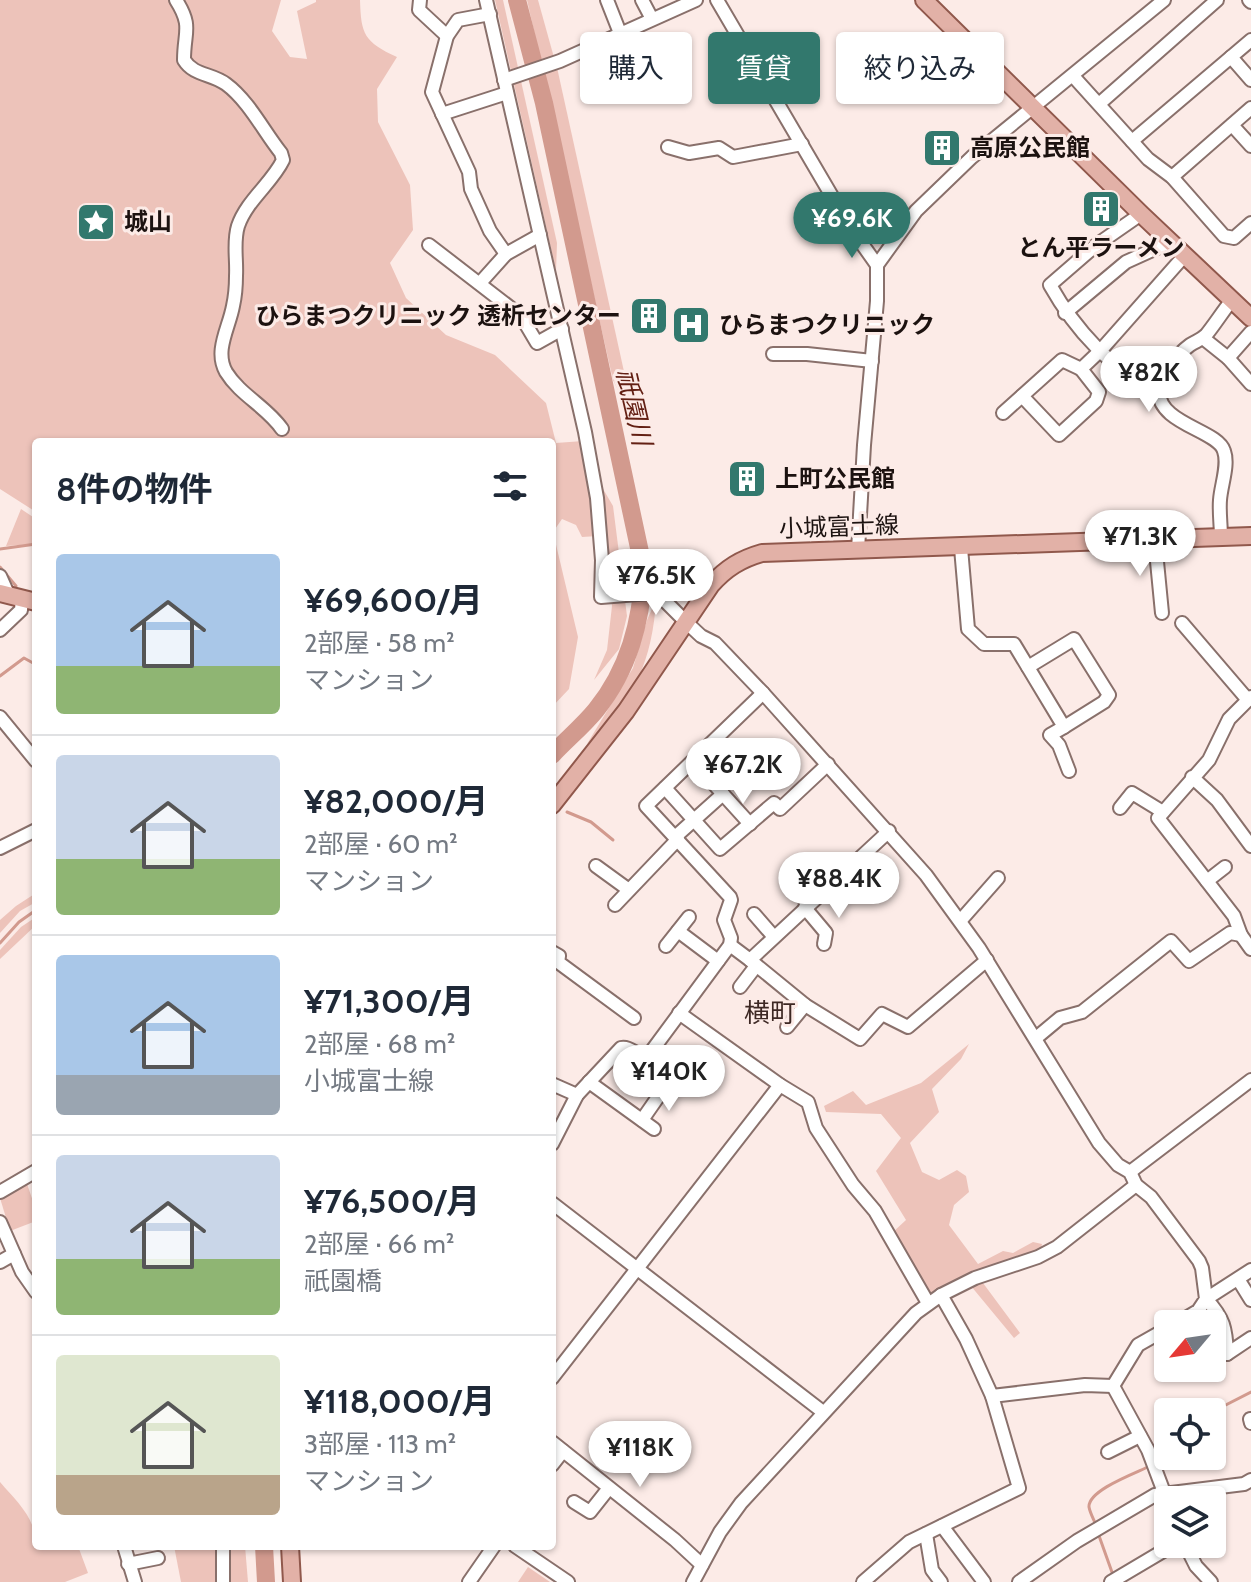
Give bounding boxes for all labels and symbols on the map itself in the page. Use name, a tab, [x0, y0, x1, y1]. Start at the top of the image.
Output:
building icon: 高原公民館	[921, 127, 963, 169]
place label: 高原公民館	[970, 133, 1090, 162]
building icon: とん平ラーメン	[1080, 188, 1122, 230]
pin: ¥69.6K	[787, 192, 917, 260]
place icon: 城山	[75, 201, 117, 243]
place label: 城山	[124, 207, 172, 236]
place label: とん平ラーメン	[1017, 233, 1185, 262]
building icon: ひらまつクリニック 透析センター	[628, 295, 670, 337]
place label: ひらまつクリニック 透析センター	[256, 301, 621, 330]
hospital icon: ひらまつクリニック	[670, 304, 712, 346]
place label: ひらまつクリニック	[719, 310, 935, 339]
pin: ¥82K	[1102, 346, 1196, 414]
water label: 祇園川	[610, 365, 659, 452]
building icon: 上町公民館	[726, 458, 768, 500]
place label: 上町公民館	[775, 464, 895, 493]
street label: 小城富士線	[779, 510, 899, 543]
pin: ¥71.3K	[1075, 510, 1205, 578]
pin: ¥76.5K	[591, 549, 721, 617]
pin: ¥67.2K	[678, 738, 808, 806]
pin: ¥88.4K	[774, 852, 904, 920]
district label: 横町	[744, 997, 796, 1029]
pin: ¥140K	[613, 1045, 725, 1113]
north arrow	[1154, 1310, 1226, 1382]
pin: ¥118K	[584, 1421, 696, 1489]

